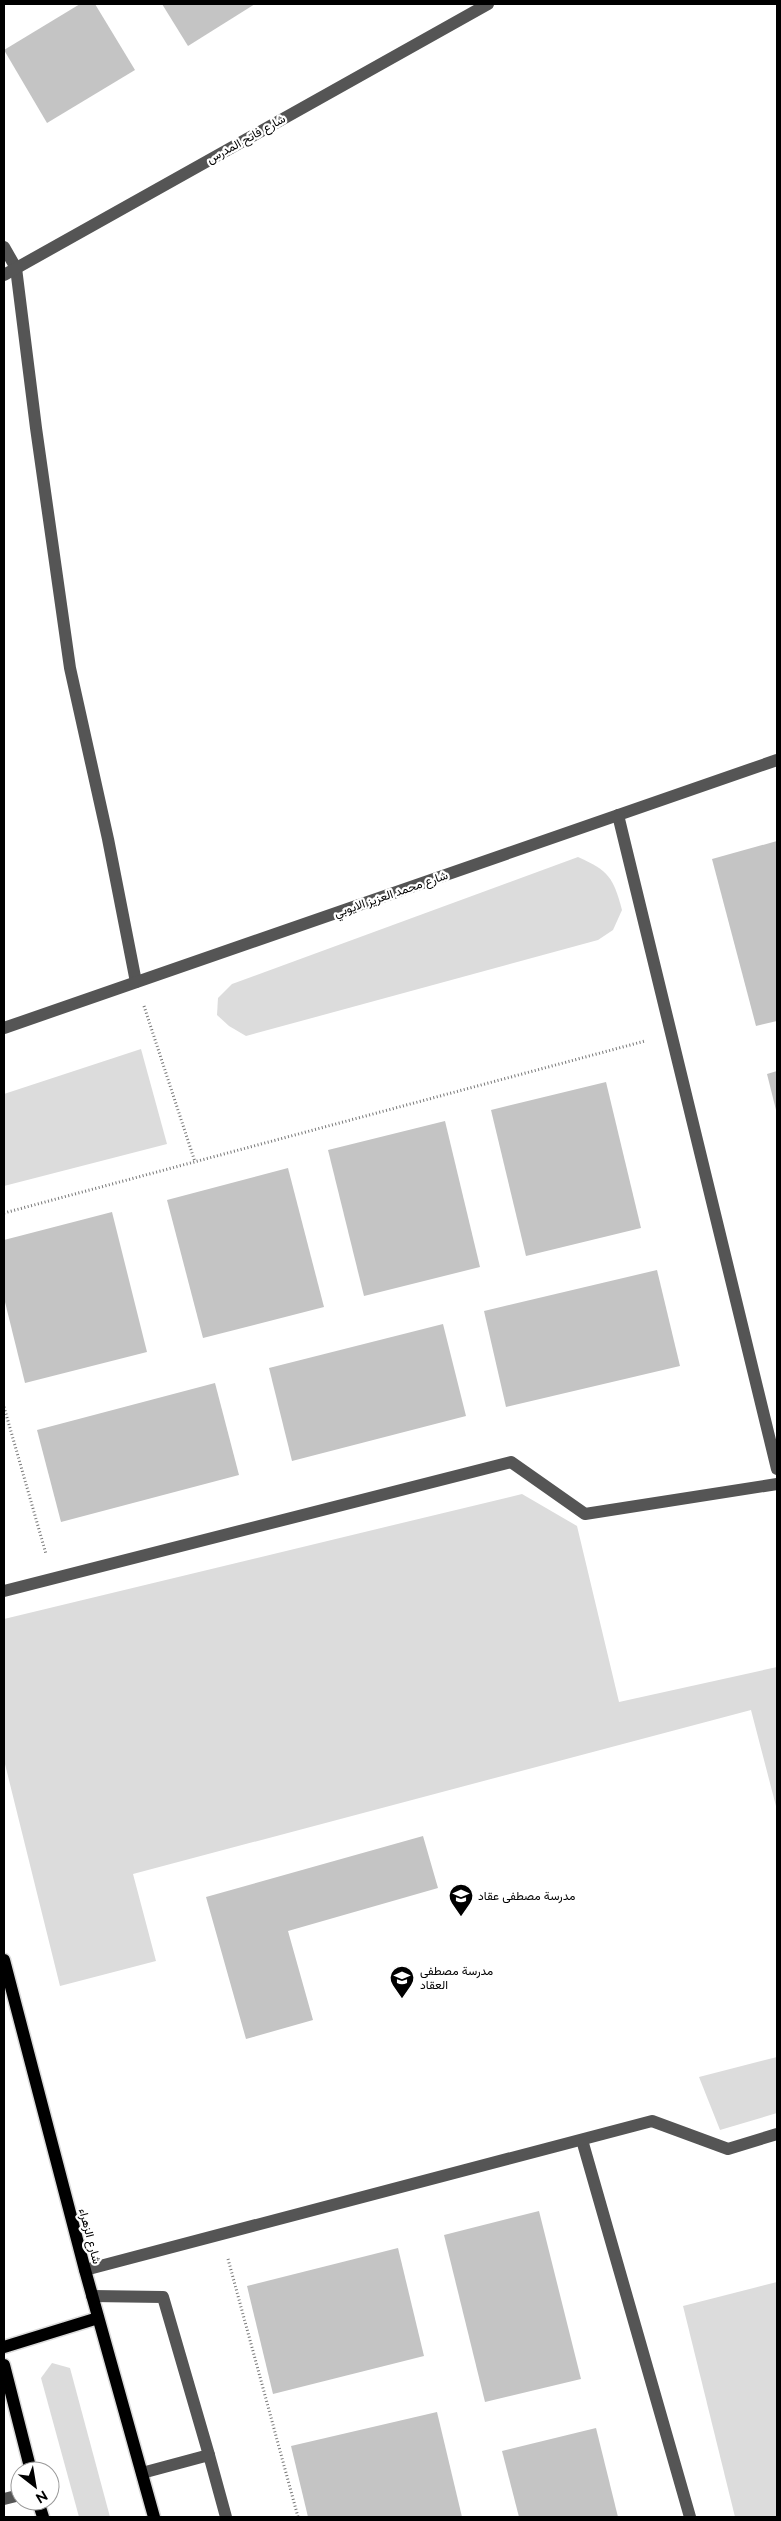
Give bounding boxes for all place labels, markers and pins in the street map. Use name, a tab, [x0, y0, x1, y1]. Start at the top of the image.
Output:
school or university icon: مدرسة مصطفى عقاد	[448, 1883, 474, 1917]
place label: مدرسة مصطفى عقاد	[478, 1889, 575, 1904]
place label: مدرسة مصطفى العقاد	[420, 1964, 493, 1992]
school or university icon: مدرسة مصطفى العقاد	[389, 1965, 415, 1999]

